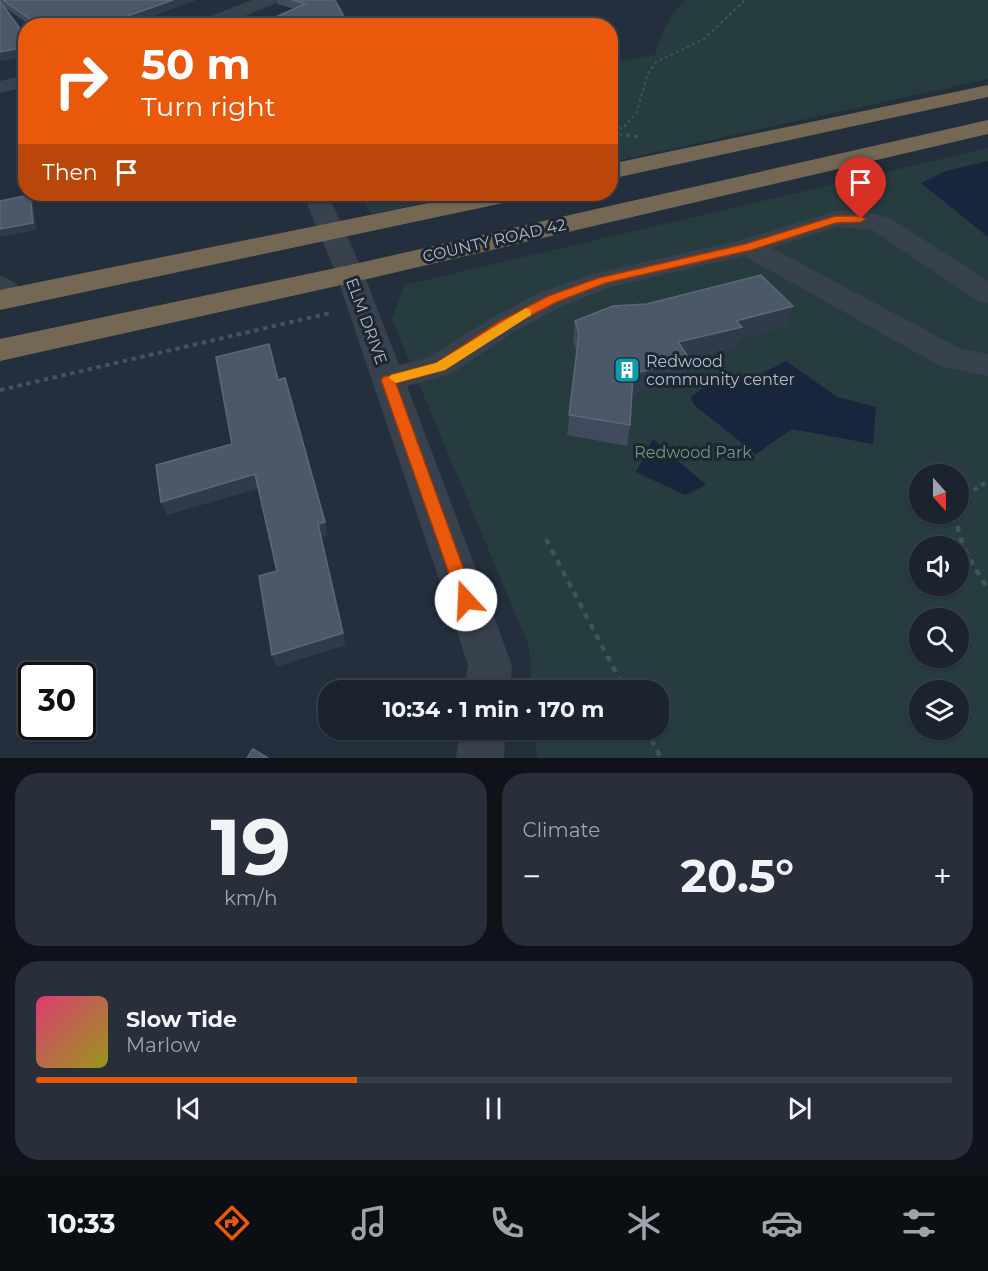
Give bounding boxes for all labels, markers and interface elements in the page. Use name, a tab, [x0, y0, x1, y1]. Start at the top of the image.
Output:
text: 50 m	[141, 38, 250, 90]
icon: right	[42, 42, 120, 120]
text: Turn right	[141, 90, 276, 123]
icon: arrive	[110, 156, 143, 189]
pin	[835, 157, 886, 219]
text: Then	[42, 159, 98, 186]
icon: arrive	[844, 166, 877, 199]
street label: COUNTY ROAD 42	[421, 215, 568, 266]
street label: ELM DRIVE	[342, 275, 391, 367]
place label: Redwood community center	[646, 352, 795, 389]
building icon: Redwood community center	[612, 355, 642, 385]
park label: Redwood Park	[634, 443, 752, 462]
north arrow	[909, 464, 969, 524]
map controls	[909, 464, 969, 740]
button: sound	[909, 536, 969, 596]
position arrow	[434, 568, 498, 632]
button: search	[909, 608, 969, 668]
speed limit sign: 30	[18, 662, 96, 740]
button: layers	[909, 680, 969, 740]
text: 10:34 · 1 min · 170 m	[383, 696, 604, 723]
text: 19	[211, 799, 291, 895]
text: Climate	[523, 818, 600, 842]
text: 20.5°	[680, 848, 794, 903]
text: −	[523, 856, 541, 896]
text: +	[933, 856, 952, 896]
text: km/h	[224, 886, 277, 910]
text: Slow Tide	[126, 1006, 237, 1033]
text: Marlow	[126, 1033, 200, 1057]
icon: previous	[172, 1092, 205, 1125]
icon: pause	[477, 1092, 510, 1125]
icon: next	[783, 1092, 816, 1125]
icon: directions	[211, 1202, 253, 1244]
icon: music	[348, 1202, 390, 1244]
icon: phone	[486, 1202, 528, 1244]
icon: climate	[623, 1202, 665, 1244]
icon: car	[761, 1202, 803, 1244]
icon: filters	[898, 1202, 940, 1244]
text: 10:33	[48, 1207, 116, 1240]

